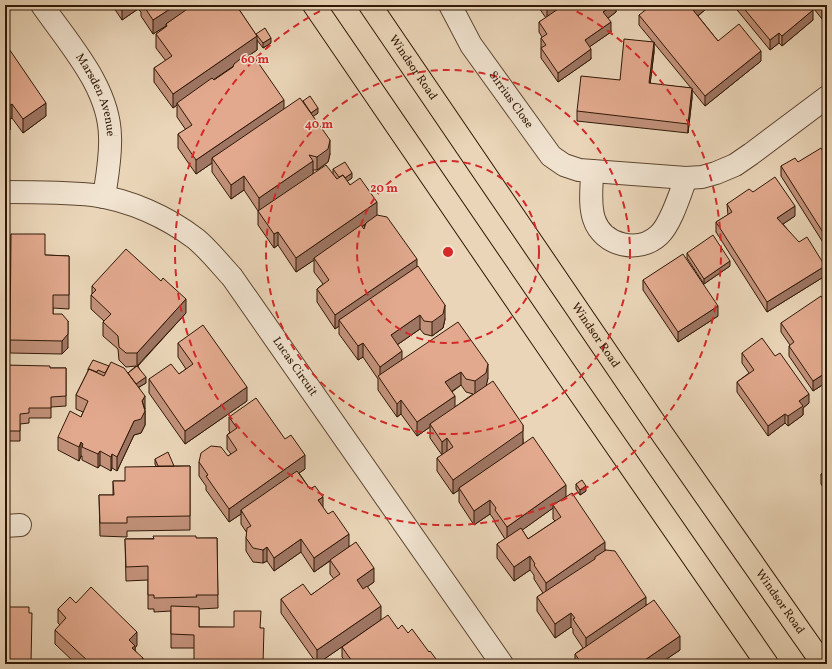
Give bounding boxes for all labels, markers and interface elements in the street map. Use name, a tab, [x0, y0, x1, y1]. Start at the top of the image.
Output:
street label: Windsor Road	[385, 32, 441, 104]
street label: Marsden Avenue	[71, 51, 118, 137]
text: 60 m	[241, 52, 269, 68]
street label: Sirrius Close	[485, 68, 537, 132]
text: 40 m	[305, 117, 334, 133]
text: 20 m	[370, 181, 398, 197]
centre of rings	[441, 245, 455, 259]
street label: Windsor Road	[567, 300, 623, 371]
street label: Lucas Circuit	[268, 334, 321, 400]
street label: Windsor Road	[752, 566, 808, 638]

